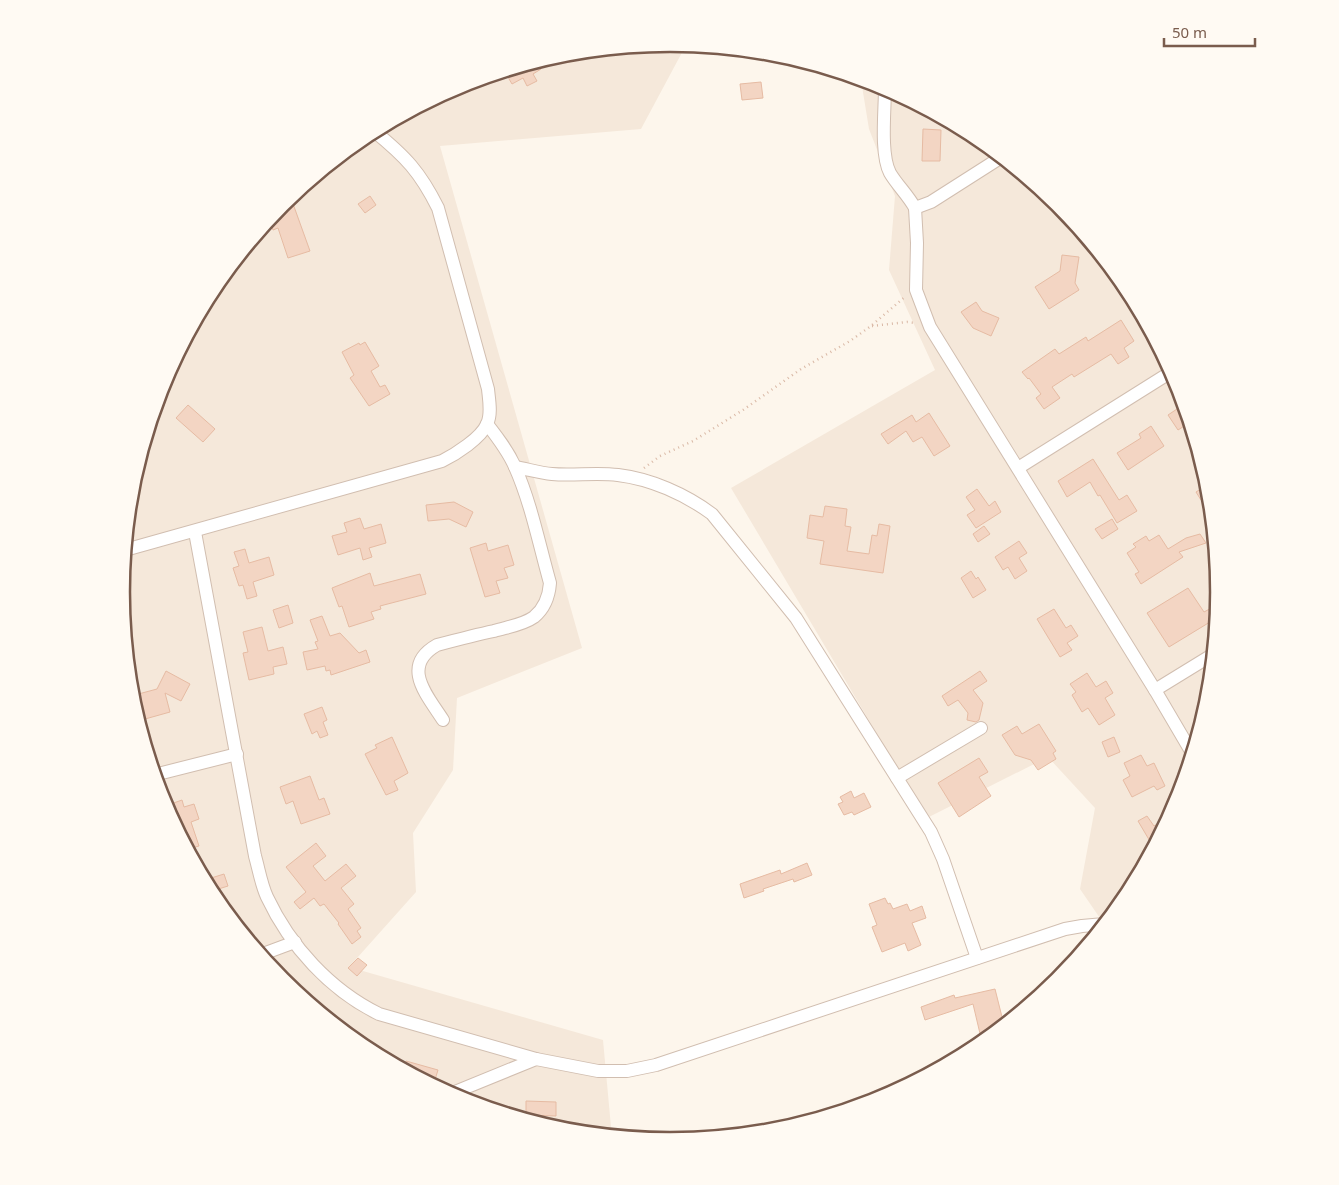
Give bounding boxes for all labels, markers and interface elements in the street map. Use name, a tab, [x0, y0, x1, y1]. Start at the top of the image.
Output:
scale bar	[1164, 15, 1255, 47]
text: 50 m	[1172, 22, 1207, 42]

